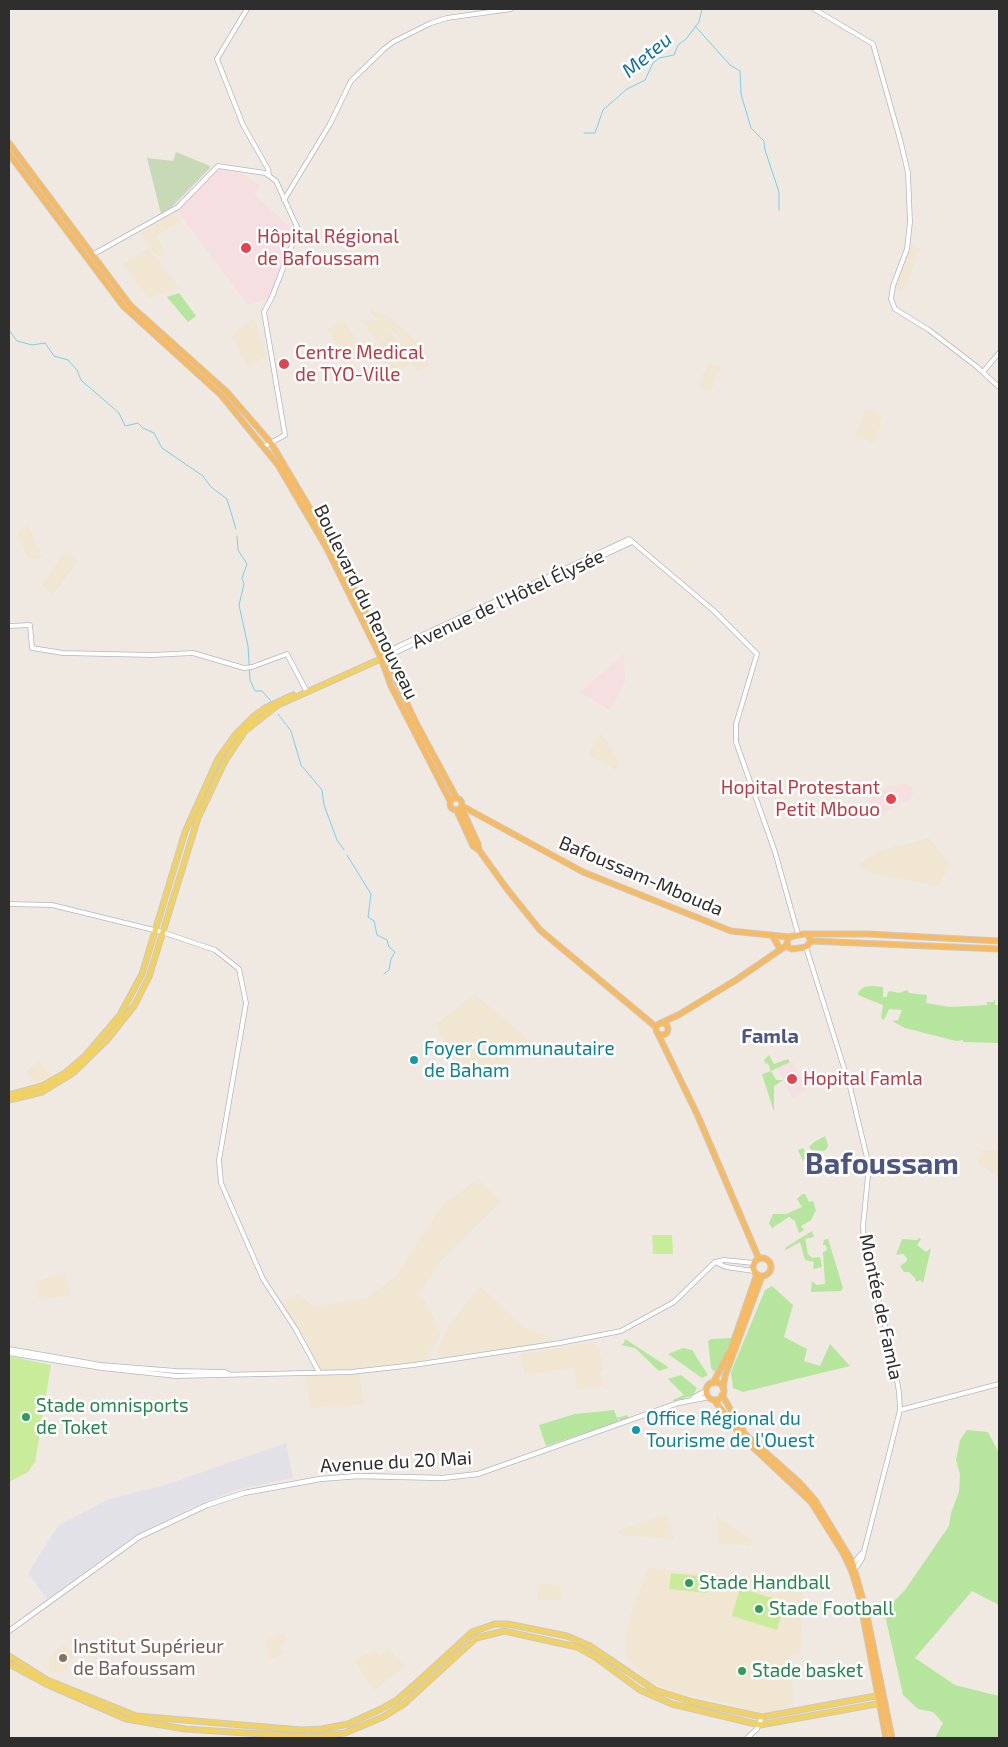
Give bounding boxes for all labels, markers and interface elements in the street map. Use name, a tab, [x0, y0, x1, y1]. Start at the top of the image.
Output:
water label: Meteu	[617, 27, 677, 83]
place label: Hôpital Régional de Bafoussam	[257, 226, 399, 270]
marker: Hôpital Régional de Bafoussam	[239, 241, 253, 255]
place label: Centre Medical de TYO-Ville	[295, 342, 424, 386]
marker: Centre Medical de TYO-Ville	[277, 357, 291, 371]
street label: Boulevard du Renouveau	[309, 501, 423, 703]
street label: Avenue de l'Hôtel Élysée	[408, 544, 608, 654]
place label: Hopital Protestant Petit Mbouo	[721, 777, 880, 821]
marker: Hopital Protestant Petit Mbouo	[884, 792, 898, 806]
street label: Bafoussam-Mbouda	[555, 831, 727, 921]
district label: Famla	[741, 1024, 799, 1048]
place label: Foyer Communautaire de Baham	[424, 1038, 615, 1082]
marker: Foyer Communautaire de Baham	[408, 1054, 420, 1066]
place label: Hopital Famla	[803, 1068, 923, 1090]
marker: Hopital Famla	[785, 1072, 799, 1086]
district label: Bafoussam	[805, 1147, 959, 1181]
street label: Montée de Famla	[854, 1232, 908, 1382]
place label: Stade omnisports de Toket	[36, 1395, 189, 1439]
place label: Office Régional du Tourisme de l'Ouest	[646, 1408, 815, 1452]
marker: Stade omnisports de Toket	[20, 1411, 32, 1423]
marker: Office Régional du Tourisme de l'Ouest	[630, 1424, 642, 1436]
street label: Avenue du 20 Mai	[319, 1447, 473, 1477]
place label: Stade Handball	[699, 1572, 830, 1594]
marker: Stade Handball	[683, 1577, 695, 1589]
place label: Stade Football	[769, 1598, 894, 1620]
marker: Stade Football	[753, 1603, 765, 1615]
place label: Institut Supérieur de Bafoussam	[73, 1636, 224, 1680]
marker: Institut Supérieur de Bafoussam	[57, 1652, 69, 1664]
place label: Stade basket	[752, 1660, 863, 1682]
marker: Stade basket	[736, 1665, 748, 1677]

